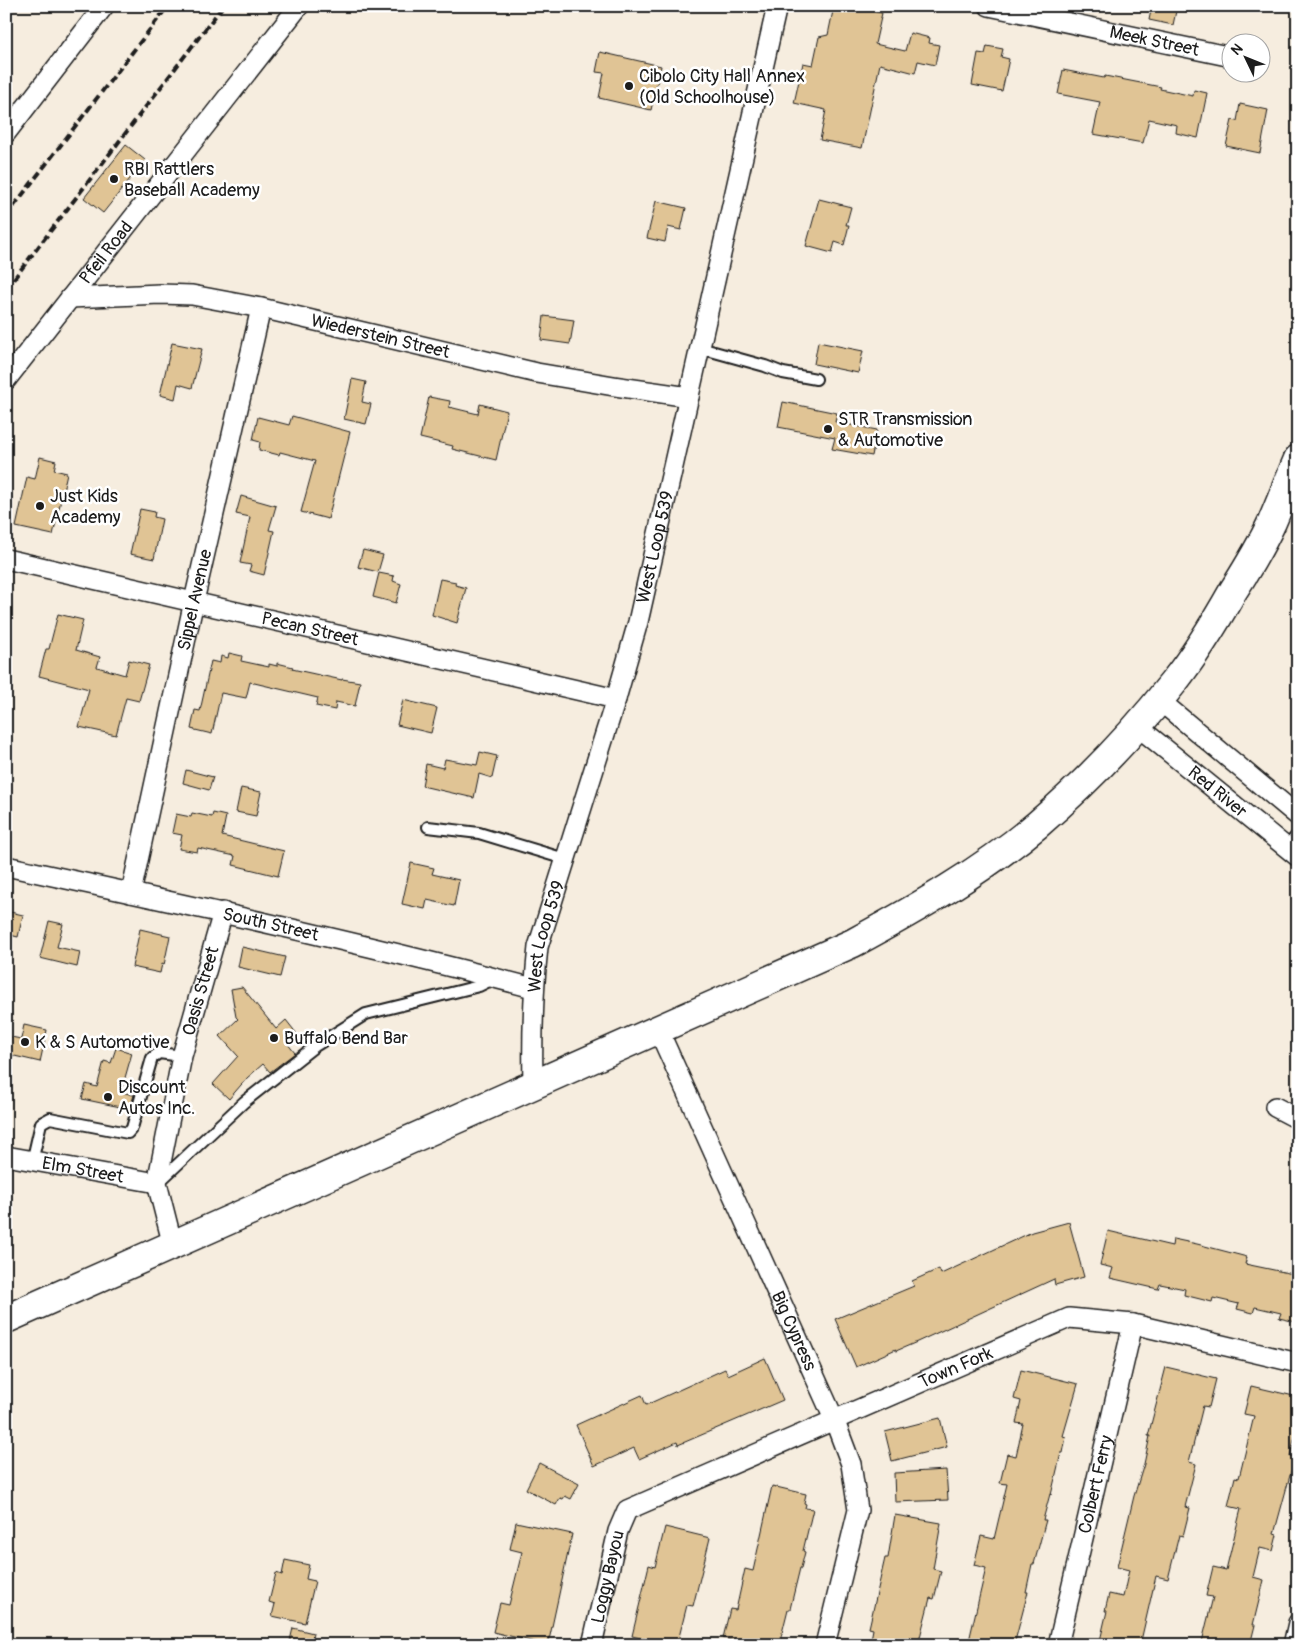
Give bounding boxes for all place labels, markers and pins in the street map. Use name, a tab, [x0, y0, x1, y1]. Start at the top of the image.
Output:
place label: Cibolo City Hall Annex (Old Schoolhouse)	[639, 65, 805, 109]
marker: Cibolo City Hall Annex (Old Schoolhouse)	[623, 80, 635, 92]
place label: RBI Rattlers Baseball Academy	[124, 158, 260, 202]
marker: RBI Rattlers Baseball Academy	[108, 173, 120, 185]
place label: STR Transmission & Automotive	[838, 408, 973, 452]
marker: STR Transmission & Automotive	[822, 423, 834, 435]
place label: Just Kids Academy	[50, 485, 121, 529]
marker: Just Kids Academy	[34, 500, 46, 512]
place label: Buffalo Bend Bar	[284, 1027, 408, 1050]
place label: K & S Automotive	[35, 1031, 169, 1054]
marker: Buffalo Bend Bar	[268, 1032, 280, 1044]
marker: K & S Automotive	[19, 1036, 31, 1048]
place label: Discount Autos Inc.	[118, 1076, 195, 1120]
marker: Discount Autos Inc.	[102, 1091, 114, 1103]

